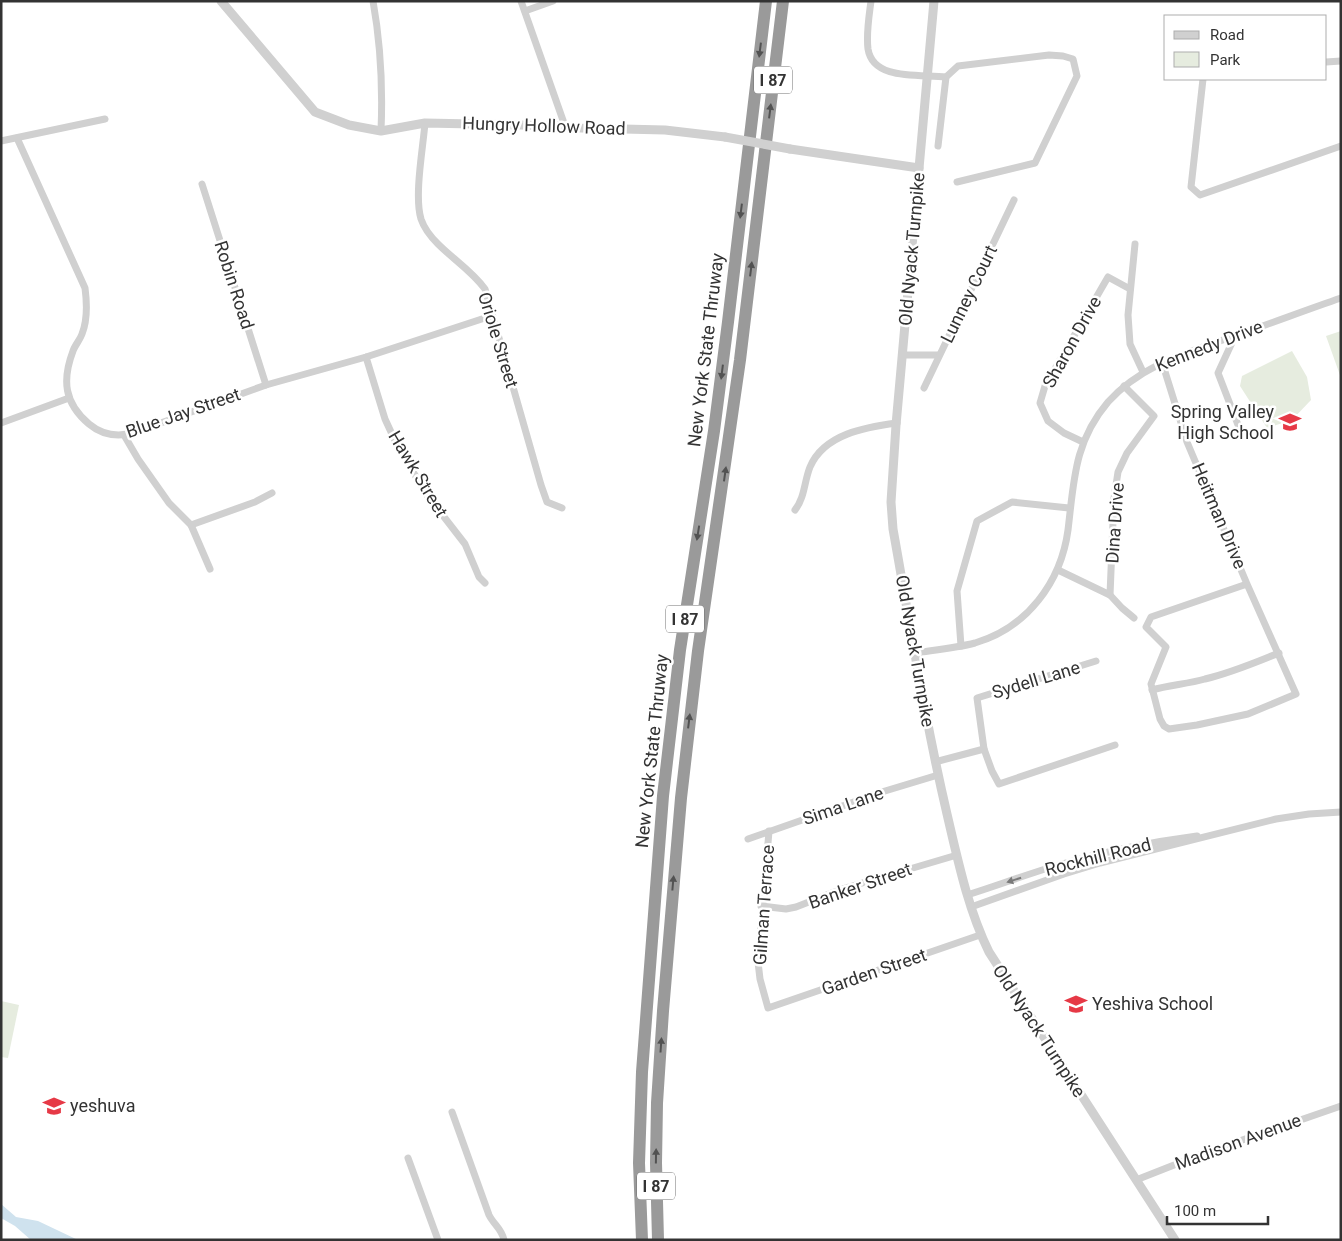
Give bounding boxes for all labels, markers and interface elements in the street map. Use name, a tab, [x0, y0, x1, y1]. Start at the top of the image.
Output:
legend	[1164, 15, 1327, 80]
text: Road	[1210, 26, 1244, 44]
one-way arrow	[756, 42, 764, 58]
text: Park	[1210, 51, 1241, 69]
road number: I 87	[754, 66, 792, 94]
one-way arrow	[766, 103, 774, 119]
street label: Hungry Hollow Road	[462, 112, 626, 139]
street label: Old Nyack Turnpike	[894, 171, 929, 327]
one-way arrow	[737, 203, 745, 219]
street label: Robin Road	[210, 238, 259, 332]
street label: Lunney Court	[936, 242, 1001, 346]
street label: New York State Thruway	[683, 251, 728, 448]
one-way arrow	[747, 261, 755, 277]
street label: Oriole Street	[474, 289, 523, 390]
street label: Sharon Drive	[1038, 292, 1105, 391]
street label: Kennedy Drive	[1152, 315, 1266, 376]
one-way arrow	[717, 365, 725, 381]
street label: Blue Jay Street	[123, 383, 243, 442]
place label: Spring Valley High School	[1171, 401, 1274, 443]
school or university icon: Spring Valley High School	[1277, 409, 1303, 435]
street label: Hawk Street	[384, 427, 453, 521]
street label: Heitman Drive	[1188, 460, 1251, 572]
one-way arrow	[721, 465, 729, 481]
street label: Dina Drive	[1101, 482, 1128, 564]
one-way arrow	[694, 526, 702, 542]
street label: Old Nyack Turnpike	[892, 573, 939, 729]
road number: I 87	[666, 606, 704, 632]
street label: New York State Thruway	[631, 652, 672, 849]
street label: Sydell Lane	[989, 656, 1082, 703]
one-way arrow	[685, 713, 693, 729]
street label: Sima Lane	[800, 782, 886, 829]
street label: Rockhill Road	[1043, 833, 1153, 880]
street label: Gilman Terrace	[749, 844, 778, 966]
street label: Banker Street	[806, 858, 914, 913]
one-way arrow	[669, 875, 677, 891]
one-way arrow	[1006, 876, 1021, 884]
street label: Garden Street	[819, 944, 929, 999]
street label: Old Nyack Turnpike	[989, 960, 1090, 1101]
school or university icon: Yeshiva School	[1063, 991, 1089, 1017]
place label: Yeshiva School	[1092, 993, 1213, 1014]
one-way arrow	[657, 1037, 665, 1053]
school or university icon: yeshuva	[41, 1093, 67, 1119]
place label: yeshuva	[70, 1095, 135, 1116]
street label: Madison Avenue	[1172, 1109, 1304, 1174]
one-way arrow	[652, 1148, 660, 1164]
road number: I 87	[637, 1172, 675, 1200]
scale bar	[1167, 1194, 1268, 1226]
text: 100 m	[1174, 1202, 1216, 1220]

